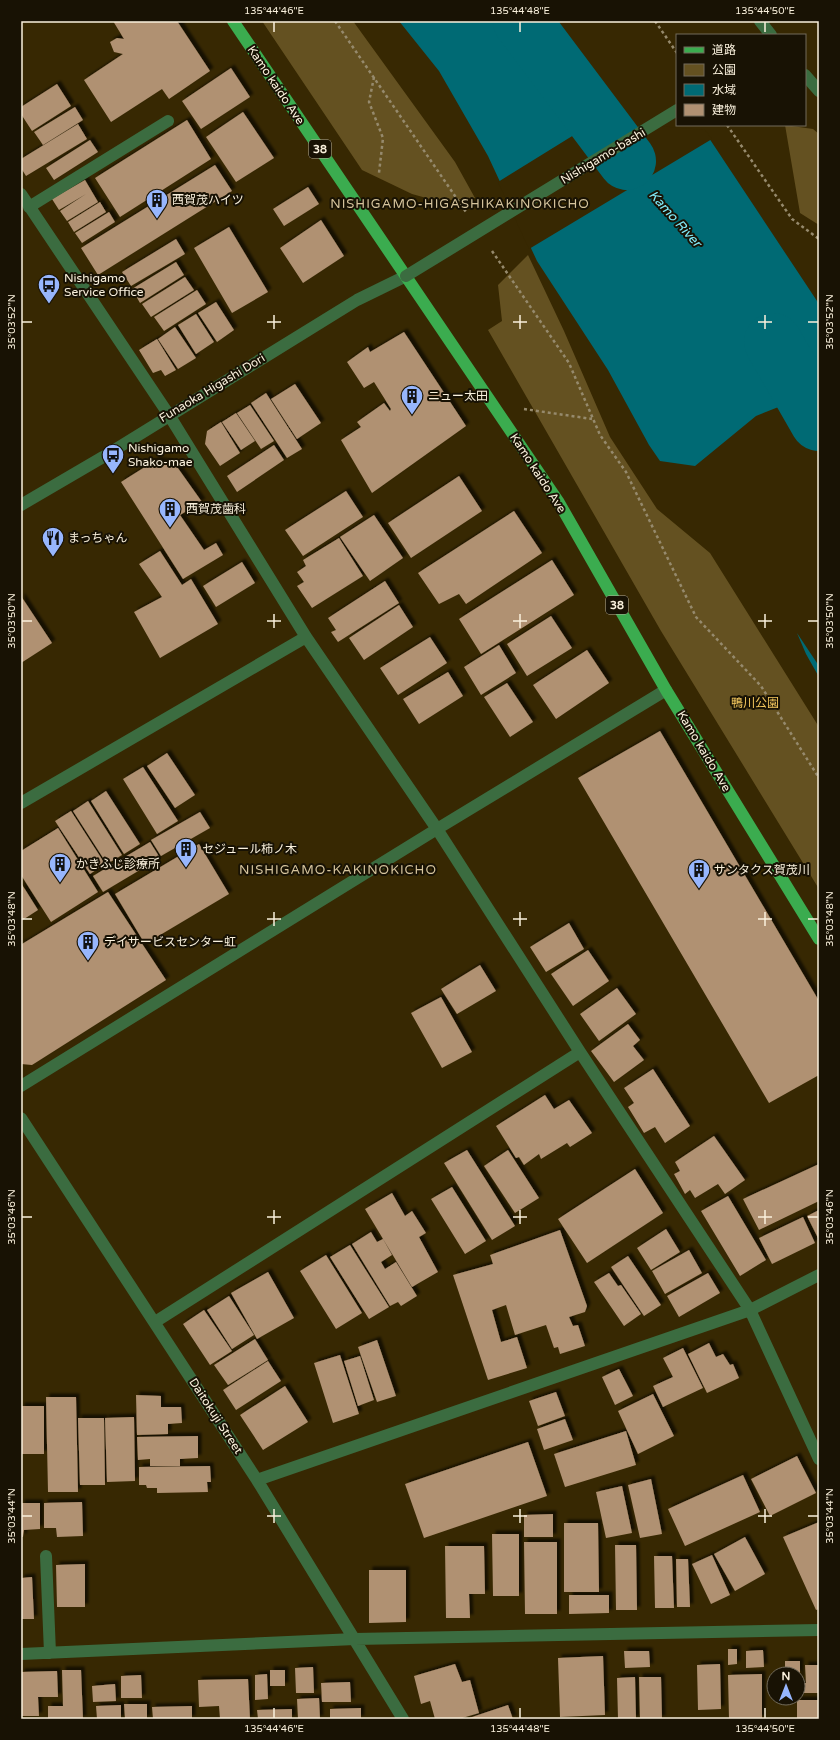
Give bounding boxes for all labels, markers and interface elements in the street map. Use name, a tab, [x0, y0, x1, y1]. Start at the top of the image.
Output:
text: 135°44'46"E	[244, 5, 304, 17]
text: 135°44'48"E	[490, 5, 550, 17]
text: 135°44'50"E	[735, 5, 795, 17]
legend	[676, 34, 806, 126]
street label: Kamo kaido Ave	[244, 43, 308, 127]
text: 道路	[712, 43, 736, 57]
text: 公園	[712, 63, 736, 77]
text: 水域	[712, 83, 736, 97]
text: 建物	[712, 103, 736, 117]
street label: Nishigamo-bashi	[558, 125, 648, 187]
road number: 38	[309, 140, 331, 158]
building icon: 西賀茂ハイツ	[144, 187, 170, 220]
water label: Kamo River	[645, 187, 706, 252]
place label: 西賀茂ハイツ	[172, 193, 244, 207]
district label: NISHIGAMO-HIGASHIKAKINOKICHO	[330, 196, 590, 212]
place label: Nishigamo Service Office	[64, 271, 144, 299]
bus stop icon: Nishigamo Service Office	[36, 272, 62, 305]
text: 35°03'52"N	[6, 294, 18, 350]
text: 35°03'52"N	[824, 294, 836, 350]
street label: Funaoka Higashi Dori	[157, 351, 267, 425]
building icon: ニュー太田	[399, 383, 425, 416]
place label: ニュー太田	[428, 389, 488, 403]
street label: Kamo kaido Ave	[507, 431, 569, 516]
place label: Nishigamo Shako-mae	[128, 441, 193, 469]
bus stop icon: Nishigamo Shako-mae	[100, 442, 126, 475]
building icon: 西賀茂歯科	[157, 496, 183, 529]
place label: 西賀茂歯科	[186, 502, 246, 516]
restaurant icon: まっちゃん	[40, 525, 66, 558]
place label: まっちゃん	[68, 531, 128, 545]
text: 35°03'50"N	[6, 593, 18, 649]
text: 35°03'50"N	[824, 593, 836, 649]
road number: 38	[606, 596, 628, 614]
park label: 鴨川公園	[731, 696, 779, 710]
street label: Kamo kaido Ave	[674, 708, 734, 794]
building icon: セジュール柿ノ木	[173, 836, 199, 869]
place label: セジュール柿ノ木	[202, 842, 297, 856]
building icon: かきふじ診療所	[47, 851, 73, 884]
place label: かきふじ診療所	[76, 857, 160, 871]
building icon: サンタクス賀茂川	[686, 857, 712, 890]
district label: NISHIGAMO-KAKINOKICHO	[239, 862, 437, 878]
place label: サンタクス賀茂川	[714, 863, 810, 877]
text: 35°03'48"N	[6, 891, 18, 947]
text: 35°03'48"N	[824, 891, 836, 947]
building icon: デイサービスセンター虹	[75, 929, 101, 962]
place label: デイサービスセンター虹	[104, 935, 236, 949]
text: 35°03'46"N	[6, 1189, 18, 1245]
text: 35°03'46"N	[824, 1189, 836, 1245]
street label: Daitokuji Street	[186, 1375, 246, 1457]
text: 35°03'44"N	[6, 1488, 18, 1544]
text: 35°03'44"N	[824, 1488, 836, 1544]
north arrow	[766, 1666, 806, 1706]
text: N	[782, 1670, 790, 1683]
text: 135°44'46"E	[244, 1723, 304, 1735]
text: 135°44'48"E	[490, 1723, 550, 1735]
text: 135°44'50"E	[735, 1723, 795, 1735]

